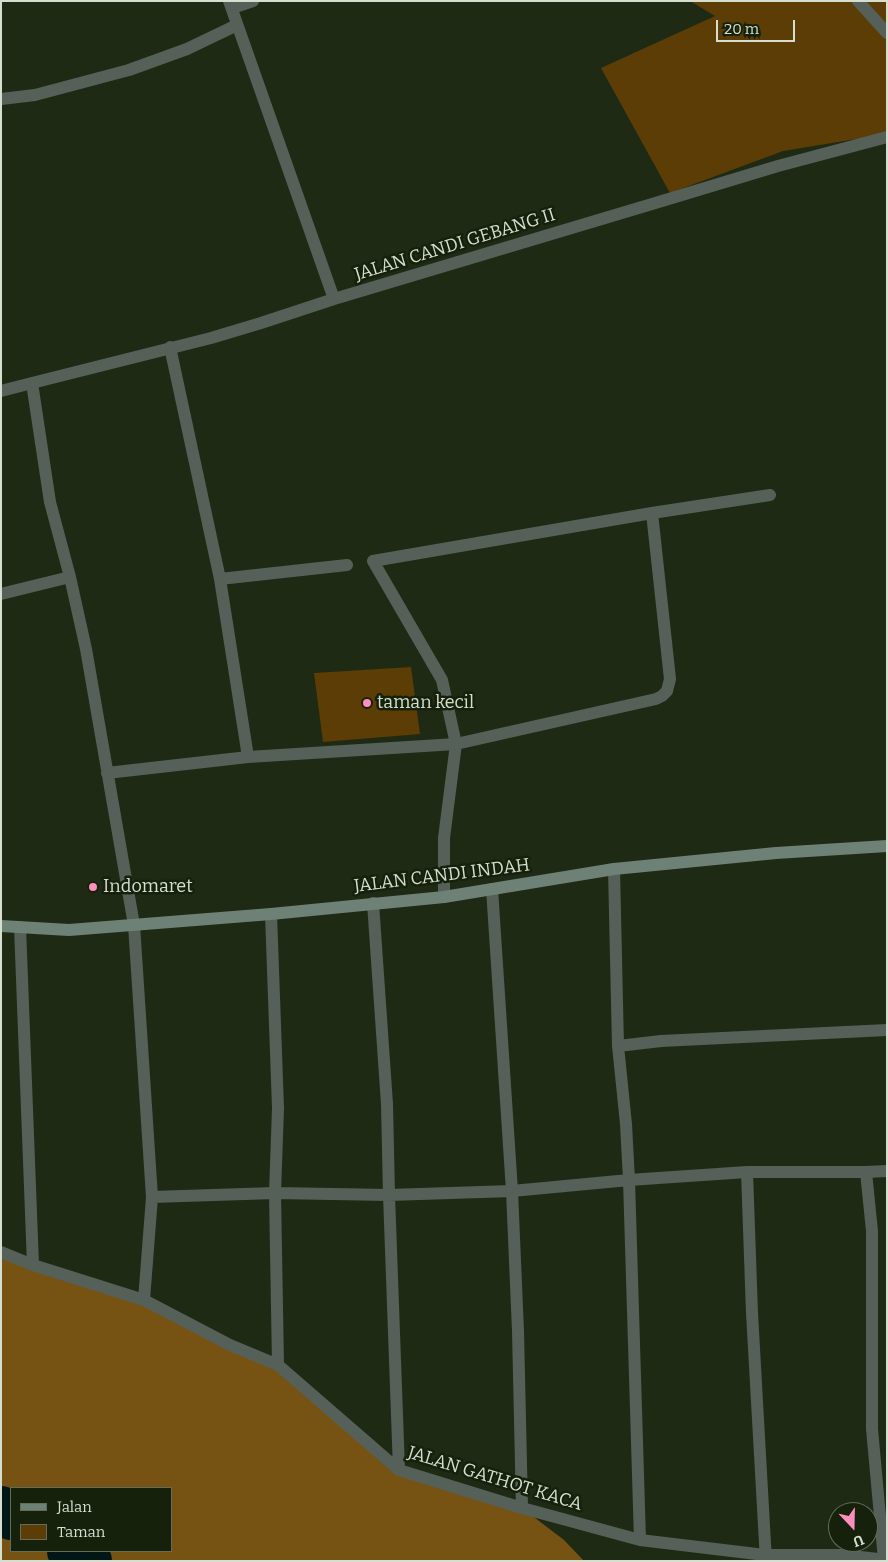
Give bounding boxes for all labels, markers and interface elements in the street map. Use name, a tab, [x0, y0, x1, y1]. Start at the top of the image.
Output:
scale bar	[718, 10, 797, 42]
text: 20 m	[724, 20, 759, 38]
street label: JALAN CANDI GEBANG II	[352, 204, 558, 286]
place label: taman kecil	[377, 692, 474, 714]
marker: taman kecil	[361, 697, 373, 709]
street label: JALAN CANDI INDAH	[353, 855, 531, 897]
place label: Indomaret	[103, 876, 193, 898]
marker: Indomaret	[87, 881, 99, 893]
street label: JALAN GATHOT KACA	[405, 1442, 585, 1516]
legend	[10, 1487, 172, 1552]
text: Jalan	[57, 1498, 92, 1516]
north arrow	[828, 1502, 878, 1552]
text: Taman	[57, 1523, 105, 1541]
text: U	[850, 1531, 866, 1550]

